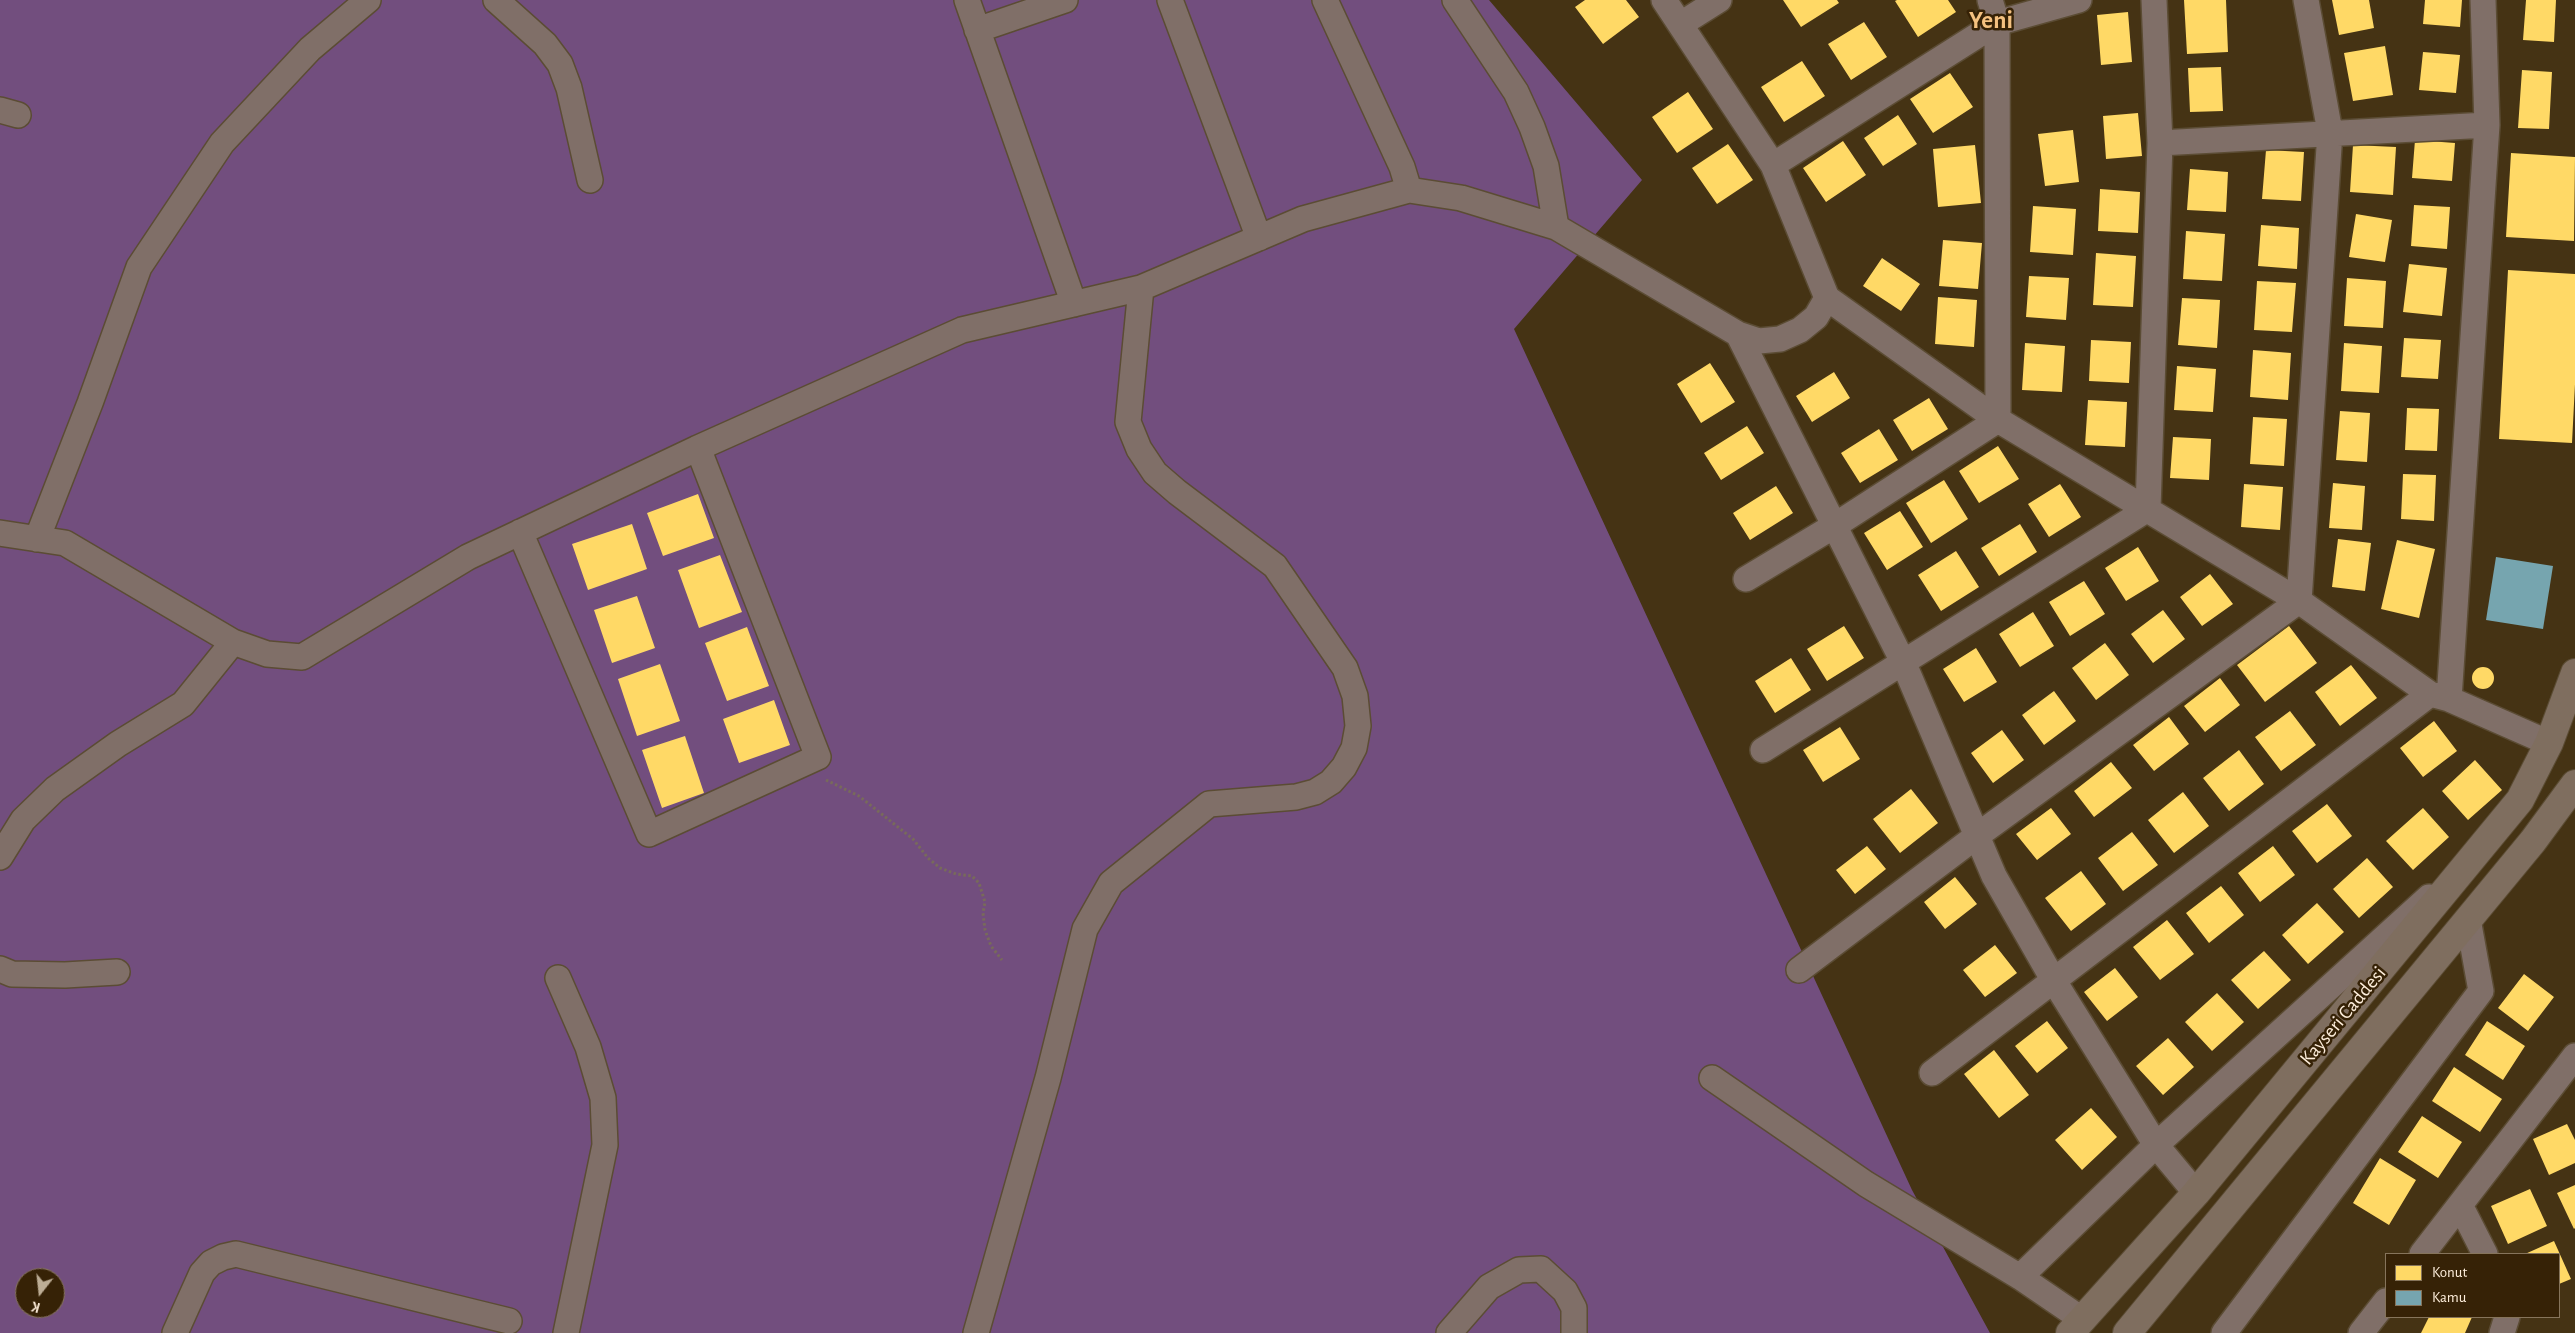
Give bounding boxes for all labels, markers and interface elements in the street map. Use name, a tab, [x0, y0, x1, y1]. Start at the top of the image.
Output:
district label: Yeni	[1969, 5, 2013, 35]
street label: Kayseri Caddesi	[2295, 962, 2391, 1070]
legend	[2385, 1253, 2560, 1318]
text: Konut	[2432, 1265, 2467, 1280]
north arrow	[15, 1268, 65, 1318]
text: Kamu	[2432, 1290, 2467, 1305]
text: K	[30, 1299, 42, 1314]

